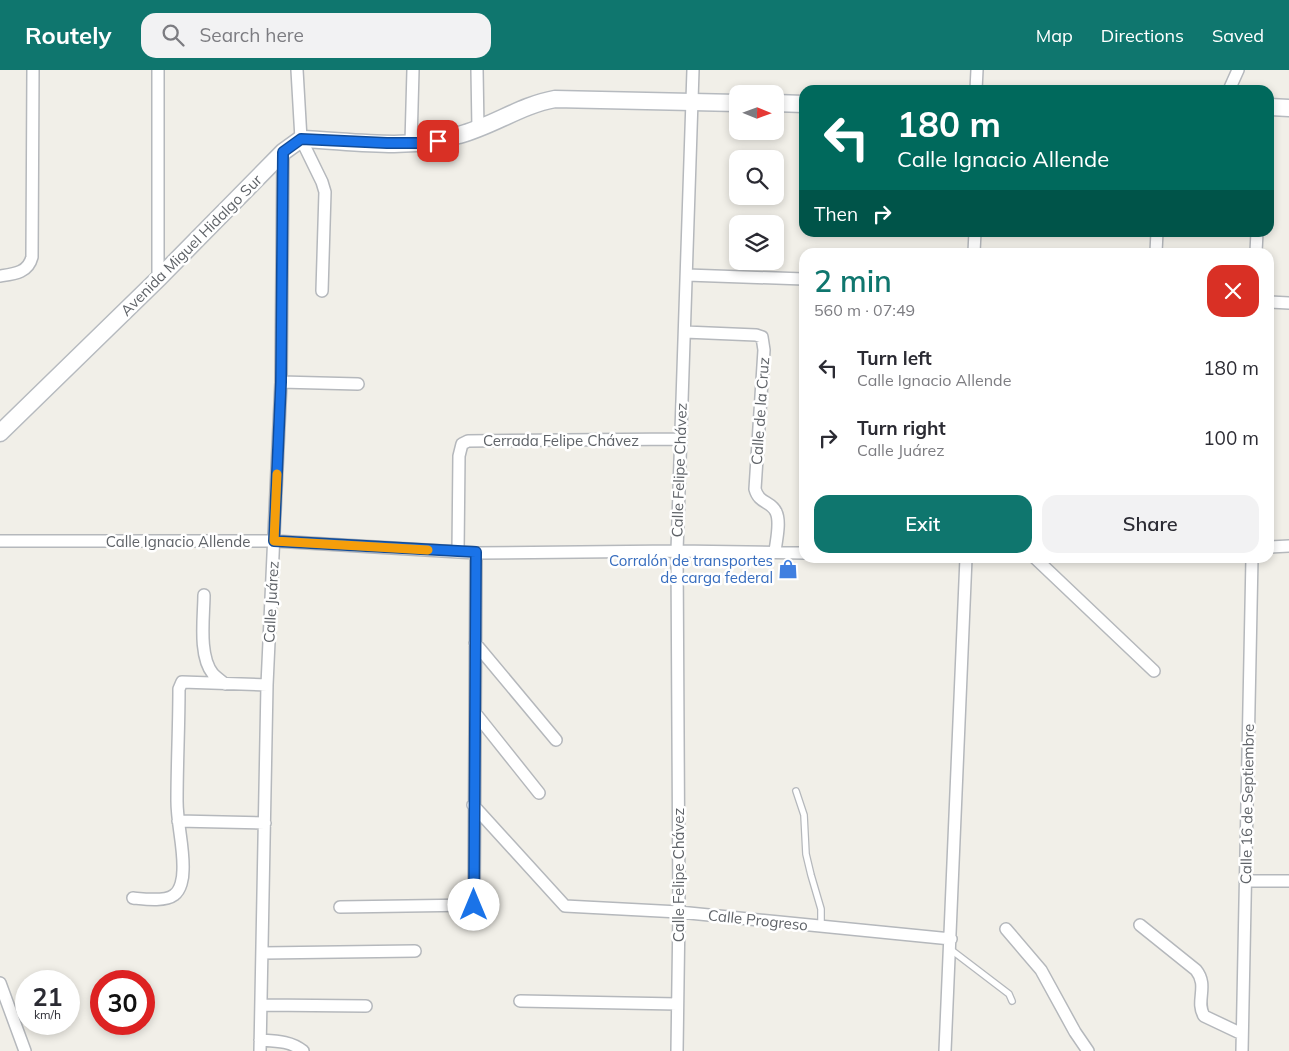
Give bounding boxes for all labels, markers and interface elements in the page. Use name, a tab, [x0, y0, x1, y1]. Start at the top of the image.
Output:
search box	[141, 13, 491, 58]
text: Routely	[25, 20, 111, 50]
icon: search	[159, 21, 187, 49]
text: Search here	[199, 23, 304, 47]
text: Map	[1036, 24, 1073, 47]
text: Directions	[1101, 24, 1184, 47]
text: Saved	[1212, 24, 1264, 47]
north arrow	[729, 85, 784, 140]
map controls	[729, 85, 784, 270]
text: 180 m	[897, 102, 1001, 146]
icon: left	[814, 105, 879, 170]
pin	[417, 120, 459, 162]
icon: arrive	[424, 127, 452, 155]
text: Calle Ignacio Allende	[897, 145, 1109, 173]
button: search	[729, 150, 784, 205]
street label: Avenida Miguel Hidalgo Sur	[116, 170, 266, 320]
icon: right	[868, 200, 896, 228]
text: Then	[814, 202, 858, 226]
button: layers	[729, 215, 784, 270]
text: 2 min	[814, 262, 892, 300]
button: close	[1207, 265, 1259, 317]
text: 560 m · 07:49	[814, 300, 915, 320]
text: Turn left	[857, 346, 932, 370]
icon: left	[814, 354, 842, 382]
street label: Calle de la Cruz	[747, 356, 773, 465]
text: 180 m	[1203, 356, 1259, 380]
text: Calle Ignacio Allende	[857, 370, 1011, 390]
street label: Calle Felipe Chávez	[667, 402, 691, 538]
text: Turn right	[857, 416, 946, 440]
icon: right	[814, 424, 842, 452]
text: 100 m	[1203, 426, 1259, 450]
street label: Cerrada Felipe Chávez	[483, 431, 639, 450]
text: Calle Juárez	[857, 440, 945, 460]
button: Exit	[814, 495, 1032, 553]
button: Share	[1042, 495, 1259, 553]
street label: Calle Ignacio Allende	[106, 532, 250, 551]
place label: Corralón de transportes de carga federal	[609, 551, 773, 587]
shop icon: Corralón de transportes de carga federal	[777, 558, 799, 580]
street label: Calle Juárez	[259, 560, 283, 643]
street label: Calle 16 de Septiembre	[1236, 724, 1258, 884]
street label: Calle Felipe Chávez	[669, 808, 688, 942]
position arrow	[447, 878, 499, 930]
street label: Calle Progreso	[707, 905, 809, 935]
speed limit sign: 30	[90, 970, 155, 1035]
text: 21	[32, 981, 63, 1012]
text: km/h	[34, 1007, 61, 1022]

